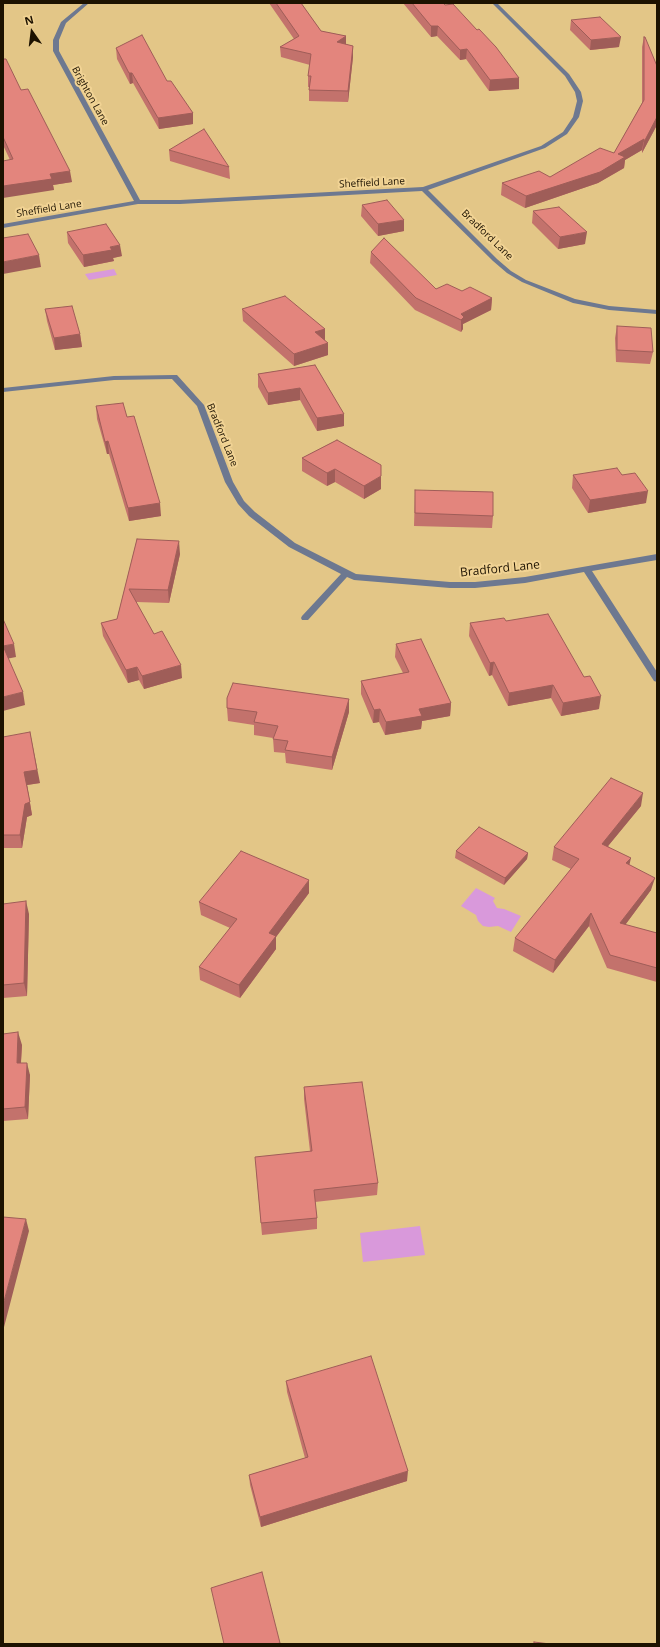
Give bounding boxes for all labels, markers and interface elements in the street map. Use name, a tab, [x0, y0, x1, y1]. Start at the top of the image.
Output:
north arrow	[12, 12, 52, 52]
text: N	[23, 12, 35, 28]
street label: Brighton Lane	[69, 64, 111, 128]
street label: Sheffield Lane	[339, 175, 405, 191]
street label: Sheffield Lane	[16, 198, 82, 220]
street label: Bradford Lane	[459, 207, 515, 263]
street label: Bradford Lane	[204, 402, 240, 468]
street label: Bradford Lane	[459, 558, 541, 580]

